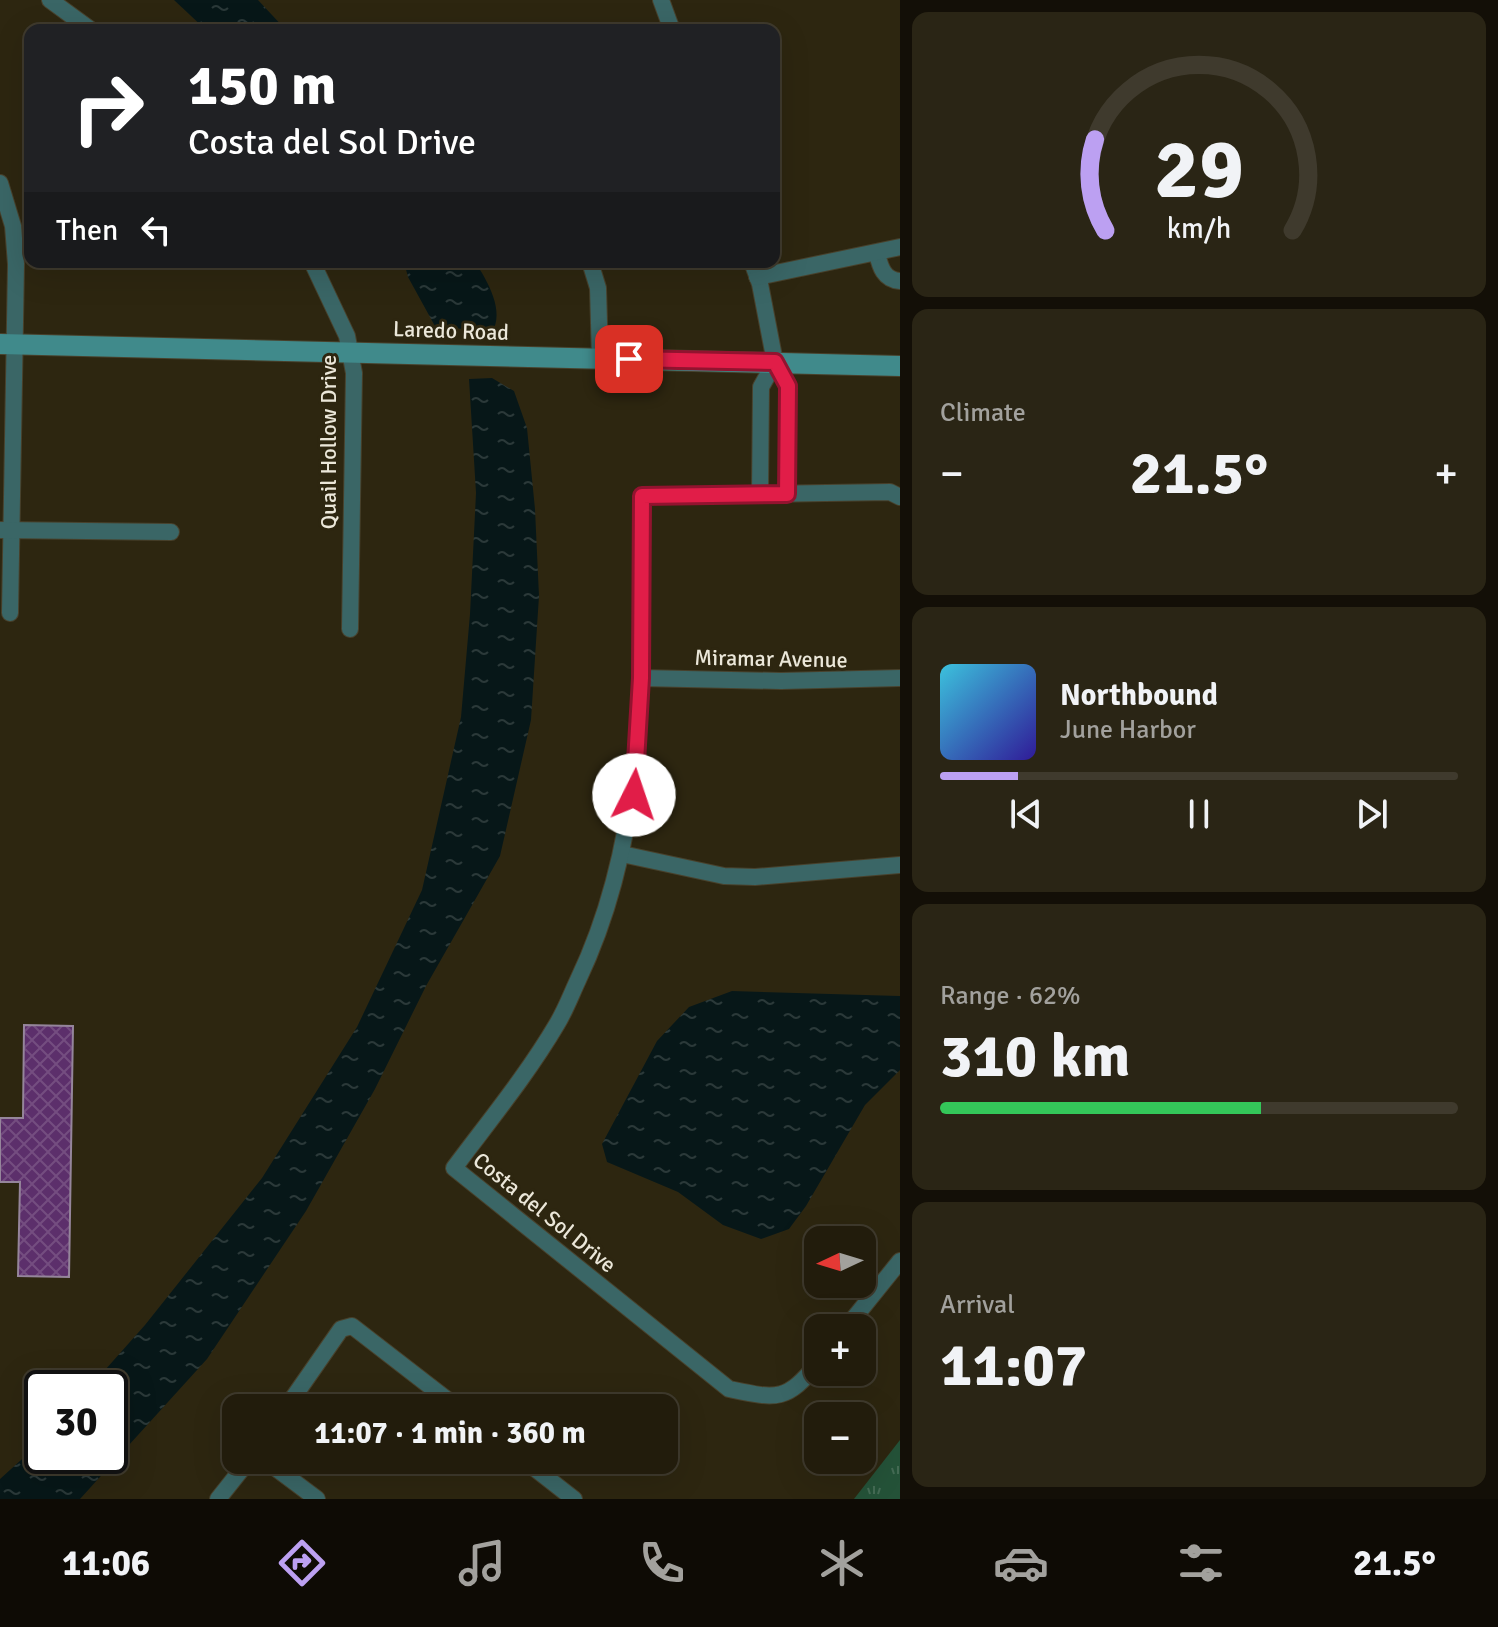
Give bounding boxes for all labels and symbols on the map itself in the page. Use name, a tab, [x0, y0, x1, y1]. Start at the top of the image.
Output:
street label: Laredo Road	[392, 315, 509, 346]
pin	[595, 325, 663, 393]
street label: Quail Hollow Drive	[315, 355, 342, 529]
street label: Miramar Avenue	[694, 644, 848, 673]
position arrow	[592, 753, 676, 837]
street label: Costa del Sol Drive	[468, 1147, 622, 1278]
north arrow	[804, 1226, 876, 1298]
speed limit sign: 30	[24, 1370, 128, 1474]

